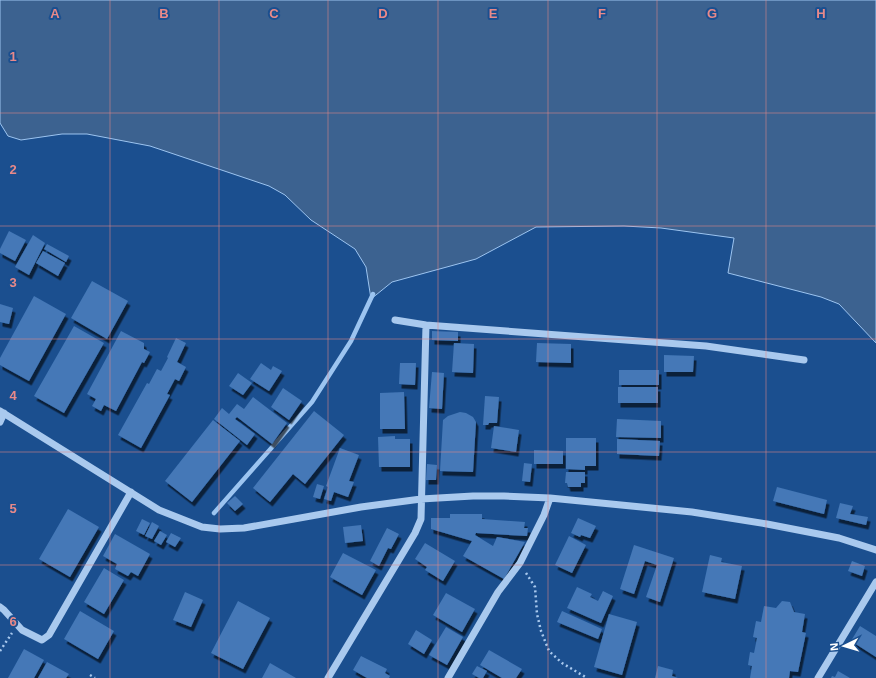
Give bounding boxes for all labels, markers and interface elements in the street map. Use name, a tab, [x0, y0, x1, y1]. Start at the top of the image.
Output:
text: A	[50, 6, 60, 21]
text: B	[159, 6, 169, 21]
text: C	[269, 6, 279, 21]
text: D	[378, 6, 388, 21]
text: E	[489, 6, 498, 21]
text: F	[598, 6, 606, 21]
text: G	[707, 6, 717, 21]
text: H	[816, 6, 826, 21]
text: 1	[9, 49, 17, 64]
text: 2	[9, 162, 17, 177]
text: 3	[9, 275, 17, 290]
text: 4	[9, 388, 17, 403]
text: 5	[9, 501, 17, 516]
text: 6	[9, 614, 17, 629]
north arrow	[824, 626, 864, 666]
text: N	[828, 642, 840, 651]

